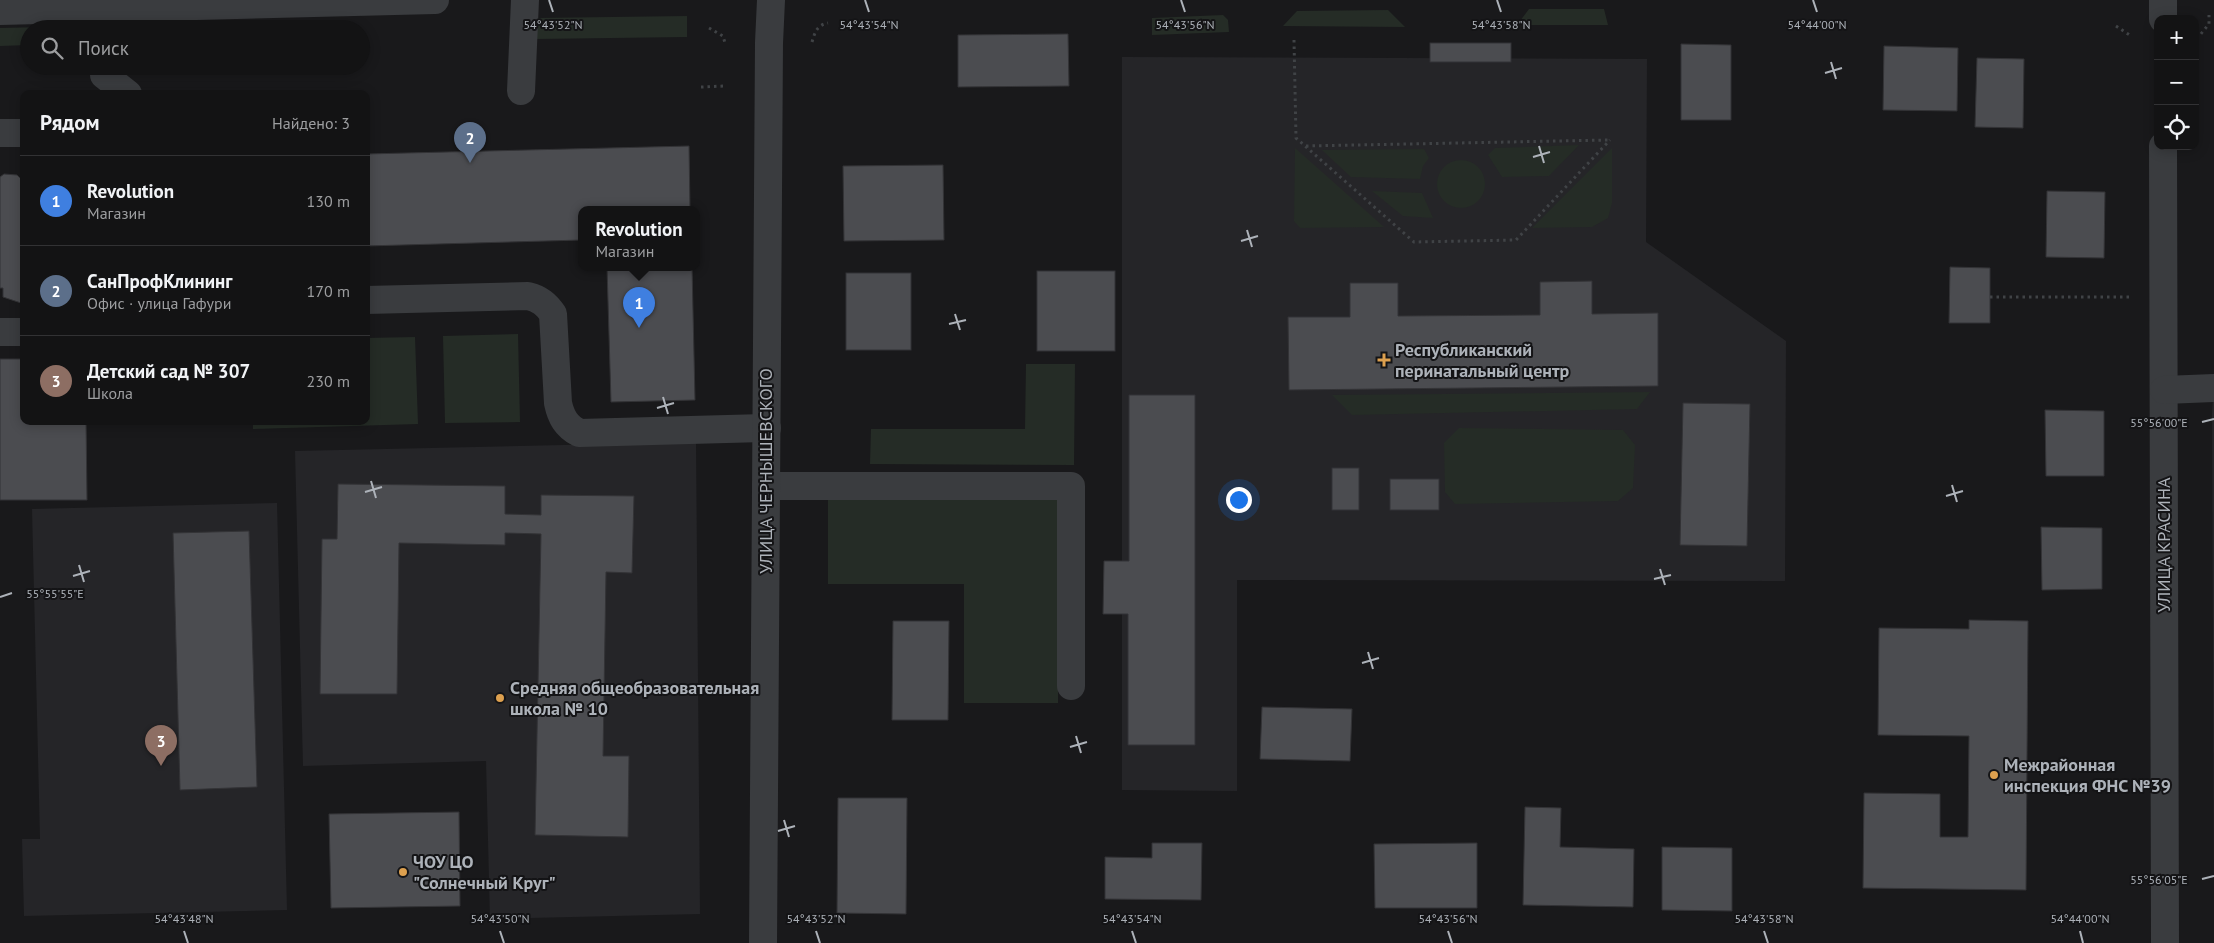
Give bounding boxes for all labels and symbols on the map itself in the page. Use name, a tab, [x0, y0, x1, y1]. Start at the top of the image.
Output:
text: 54°43'52"N	[523, 17, 583, 32]
text: 54°43'54"N	[839, 17, 899, 32]
text: 54°43'56"N	[1155, 17, 1215, 32]
text: 54°43'58"N	[1471, 17, 1531, 32]
text: 54°44'00"N	[1787, 17, 1847, 32]
pin: 2	[454, 122, 486, 163]
pin: 1	[623, 287, 655, 328]
place label: Республиканский перинатальный центр	[1395, 338, 1569, 382]
marker: Республиканский перинатальный центр	[1377, 353, 1391, 367]
street label: УЛИЦА ЧЕРНЫШЕВСКОГО	[754, 368, 777, 574]
text: 55°56'00"E	[2130, 415, 2188, 430]
street label: УЛИЦА КРАСИНА	[2152, 477, 2175, 613]
your location	[1226, 487, 1252, 513]
text: 55°55'55"E	[26, 586, 84, 601]
place label: Средняя общеобразовательная школа № 10	[510, 676, 759, 720]
marker: Средняя общеобразовательная школа № 10	[494, 692, 506, 704]
pin: 3	[145, 725, 177, 766]
place label: Межрайонная инспекция ФНС №39	[2004, 753, 2171, 797]
marker: Межрайонная инспекция ФНС №39	[1988, 769, 2000, 781]
place label: ЧОУ ЦО "Солнечный Круг"	[413, 850, 556, 894]
marker: ЧОУ ЦО "Солнечный Круг"	[397, 866, 409, 878]
text: 55°56'05"E	[2130, 872, 2188, 887]
text: 54°43'48"N	[154, 911, 214, 926]
text: 54°43'50"N	[470, 911, 530, 926]
text: 54°43'52"N	[786, 911, 846, 926]
text: 54°43'54"N	[1102, 911, 1162, 926]
text: 54°43'56"N	[1418, 911, 1478, 926]
text: 54°43'58"N	[1734, 911, 1794, 926]
text: 54°44'00"N	[2050, 911, 2110, 926]

